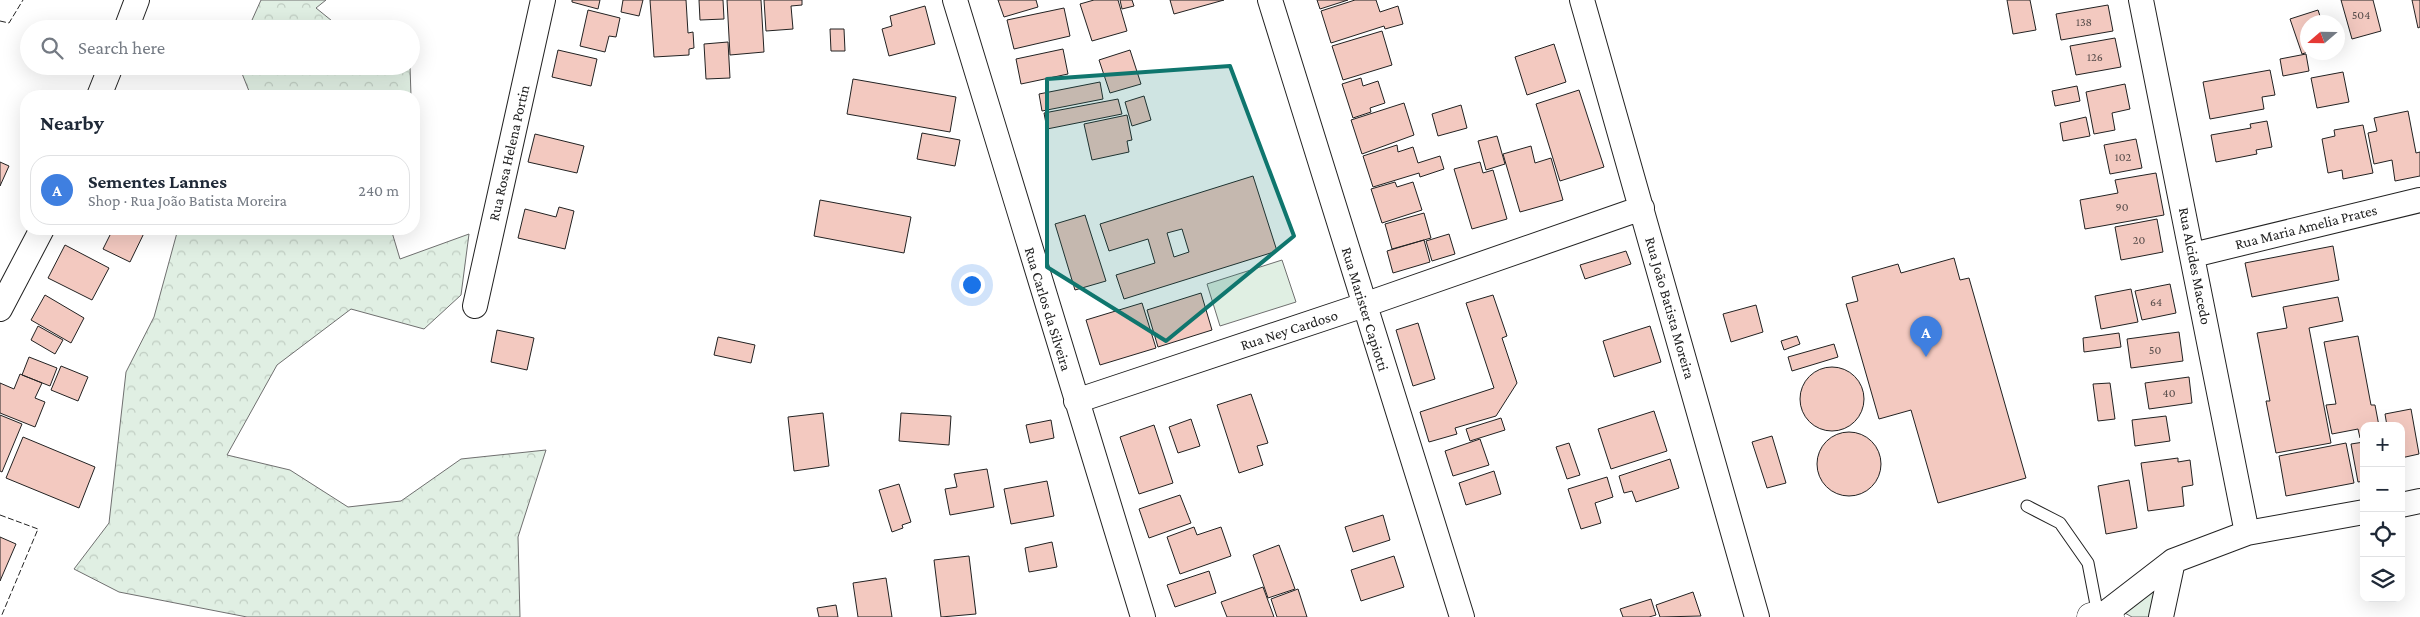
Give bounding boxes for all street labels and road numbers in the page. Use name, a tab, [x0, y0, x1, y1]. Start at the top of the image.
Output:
street label: Rua Rosa Helena Portin	[486, 84, 532, 222]
street label: Rua Maria Amelia Prates	[2233, 202, 2379, 252]
street label: Rua Alcides Macedo	[2176, 206, 2214, 326]
street label: Rua João Batista Moreira	[1641, 235, 1698, 381]
street label: Rua Carlos da Silveira	[1022, 245, 1074, 373]
street label: Rua Marister Capiotti	[1338, 245, 1391, 373]
street label: Rua Ney Cardoso	[1238, 307, 1340, 354]

